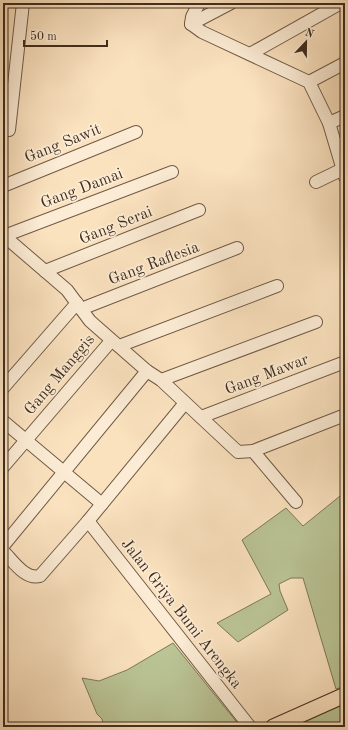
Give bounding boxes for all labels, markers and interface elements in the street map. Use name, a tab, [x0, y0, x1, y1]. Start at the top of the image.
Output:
scale bar	[24, 22, 107, 48]
north arrow	[286, 22, 326, 62]
text: N	[303, 27, 316, 41]
text: 50 m	[30, 30, 57, 43]
street label: Gang Sawit	[22, 121, 104, 167]
street label: Gang Damai	[39, 166, 125, 212]
street label: Gang Serai	[77, 204, 155, 248]
street label: Gang Raflesia	[107, 239, 202, 289]
street label: Gang Manggis	[22, 332, 98, 418]
street label: Gang Mawar	[223, 352, 312, 398]
street label: Jalan Griya Bumi Arengka	[118, 536, 244, 692]

